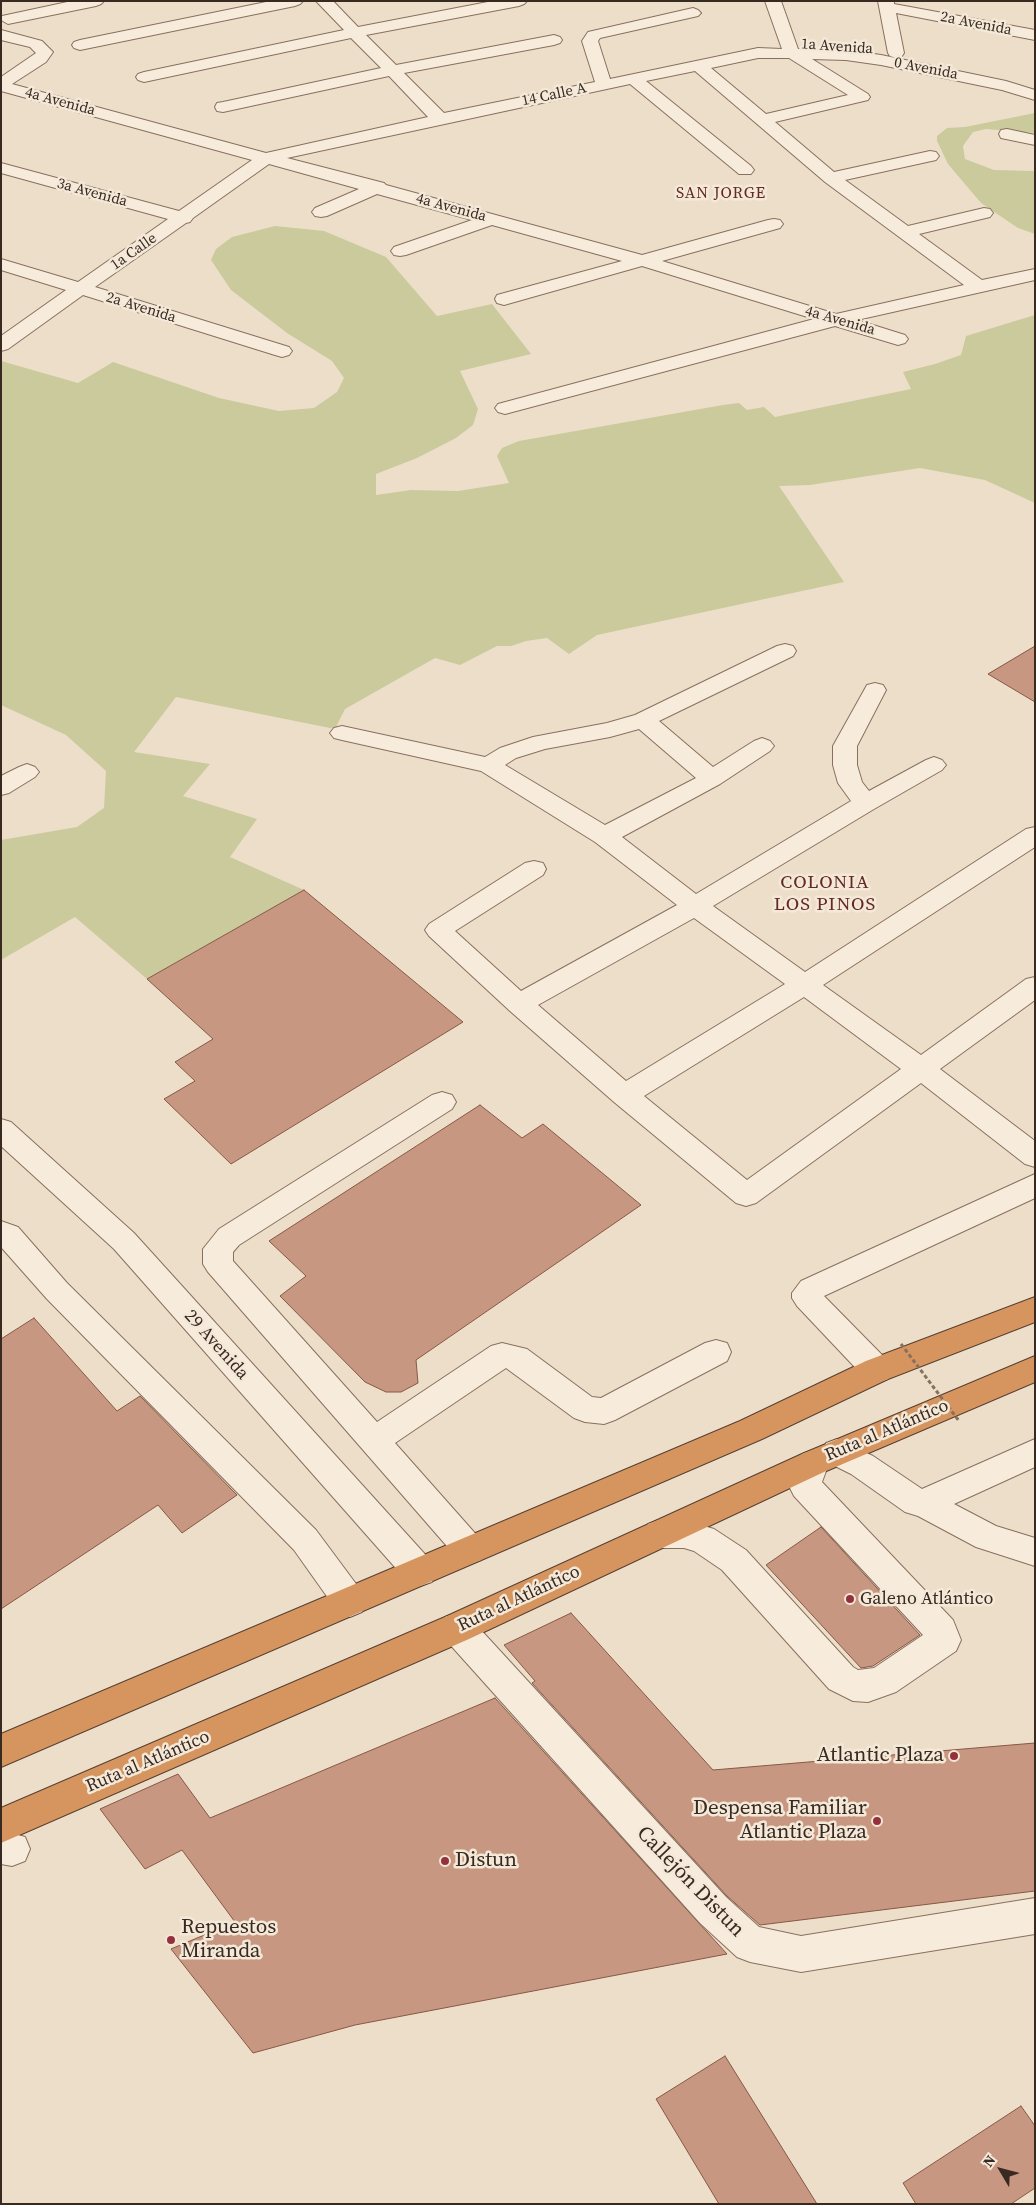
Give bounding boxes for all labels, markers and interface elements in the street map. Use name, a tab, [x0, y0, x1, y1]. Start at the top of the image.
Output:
street label: 2a Avenida	[939, 8, 1013, 40]
street label: 1a Avenida	[800, 36, 874, 58]
street label: 0 Avenida	[893, 54, 959, 84]
street label: 14 Calle A	[520, 79, 588, 111]
street label: 4a Avenida	[23, 84, 97, 120]
street label: 3a Avenida	[55, 175, 129, 211]
district label: SAN JORGE	[675, 184, 767, 204]
street label: 4a Avenida	[414, 190, 488, 226]
street label: 1a Calle	[107, 230, 161, 274]
street label: 2a Avenida	[104, 289, 178, 327]
street label: 4a Avenida	[803, 302, 877, 340]
district label: COLONIA LOS PINOS	[773, 872, 877, 916]
street label: 29 Avenida	[179, 1306, 253, 1384]
street label: Ruta al Atlántico	[822, 1395, 952, 1467]
street label: Ruta al Atlántico	[454, 1561, 584, 1637]
place label: Galeno Atlántico	[860, 1588, 993, 1610]
marker: Galeno Atlántico	[844, 1593, 856, 1605]
street label: Ruta al Atlántico	[83, 1726, 213, 1798]
place label: Atlantic Plaza	[817, 1743, 944, 1769]
marker: Atlantic Plaza	[948, 1750, 960, 1762]
place label: Despensa Familiar Atlantic Plaza	[693, 1796, 867, 1846]
marker: Despensa Familiar Atlantic Plaza	[871, 1815, 883, 1827]
street label: Callejón Distun	[631, 1821, 749, 1943]
place label: Distun	[455, 1848, 517, 1874]
marker: Distun	[439, 1855, 451, 1867]
place label: Repuestos Miranda	[181, 1915, 276, 1965]
marker: Repuestos Miranda	[165, 1934, 177, 1946]
north arrow	[976, 2145, 1026, 2195]
text: N	[978, 2151, 1000, 2171]

